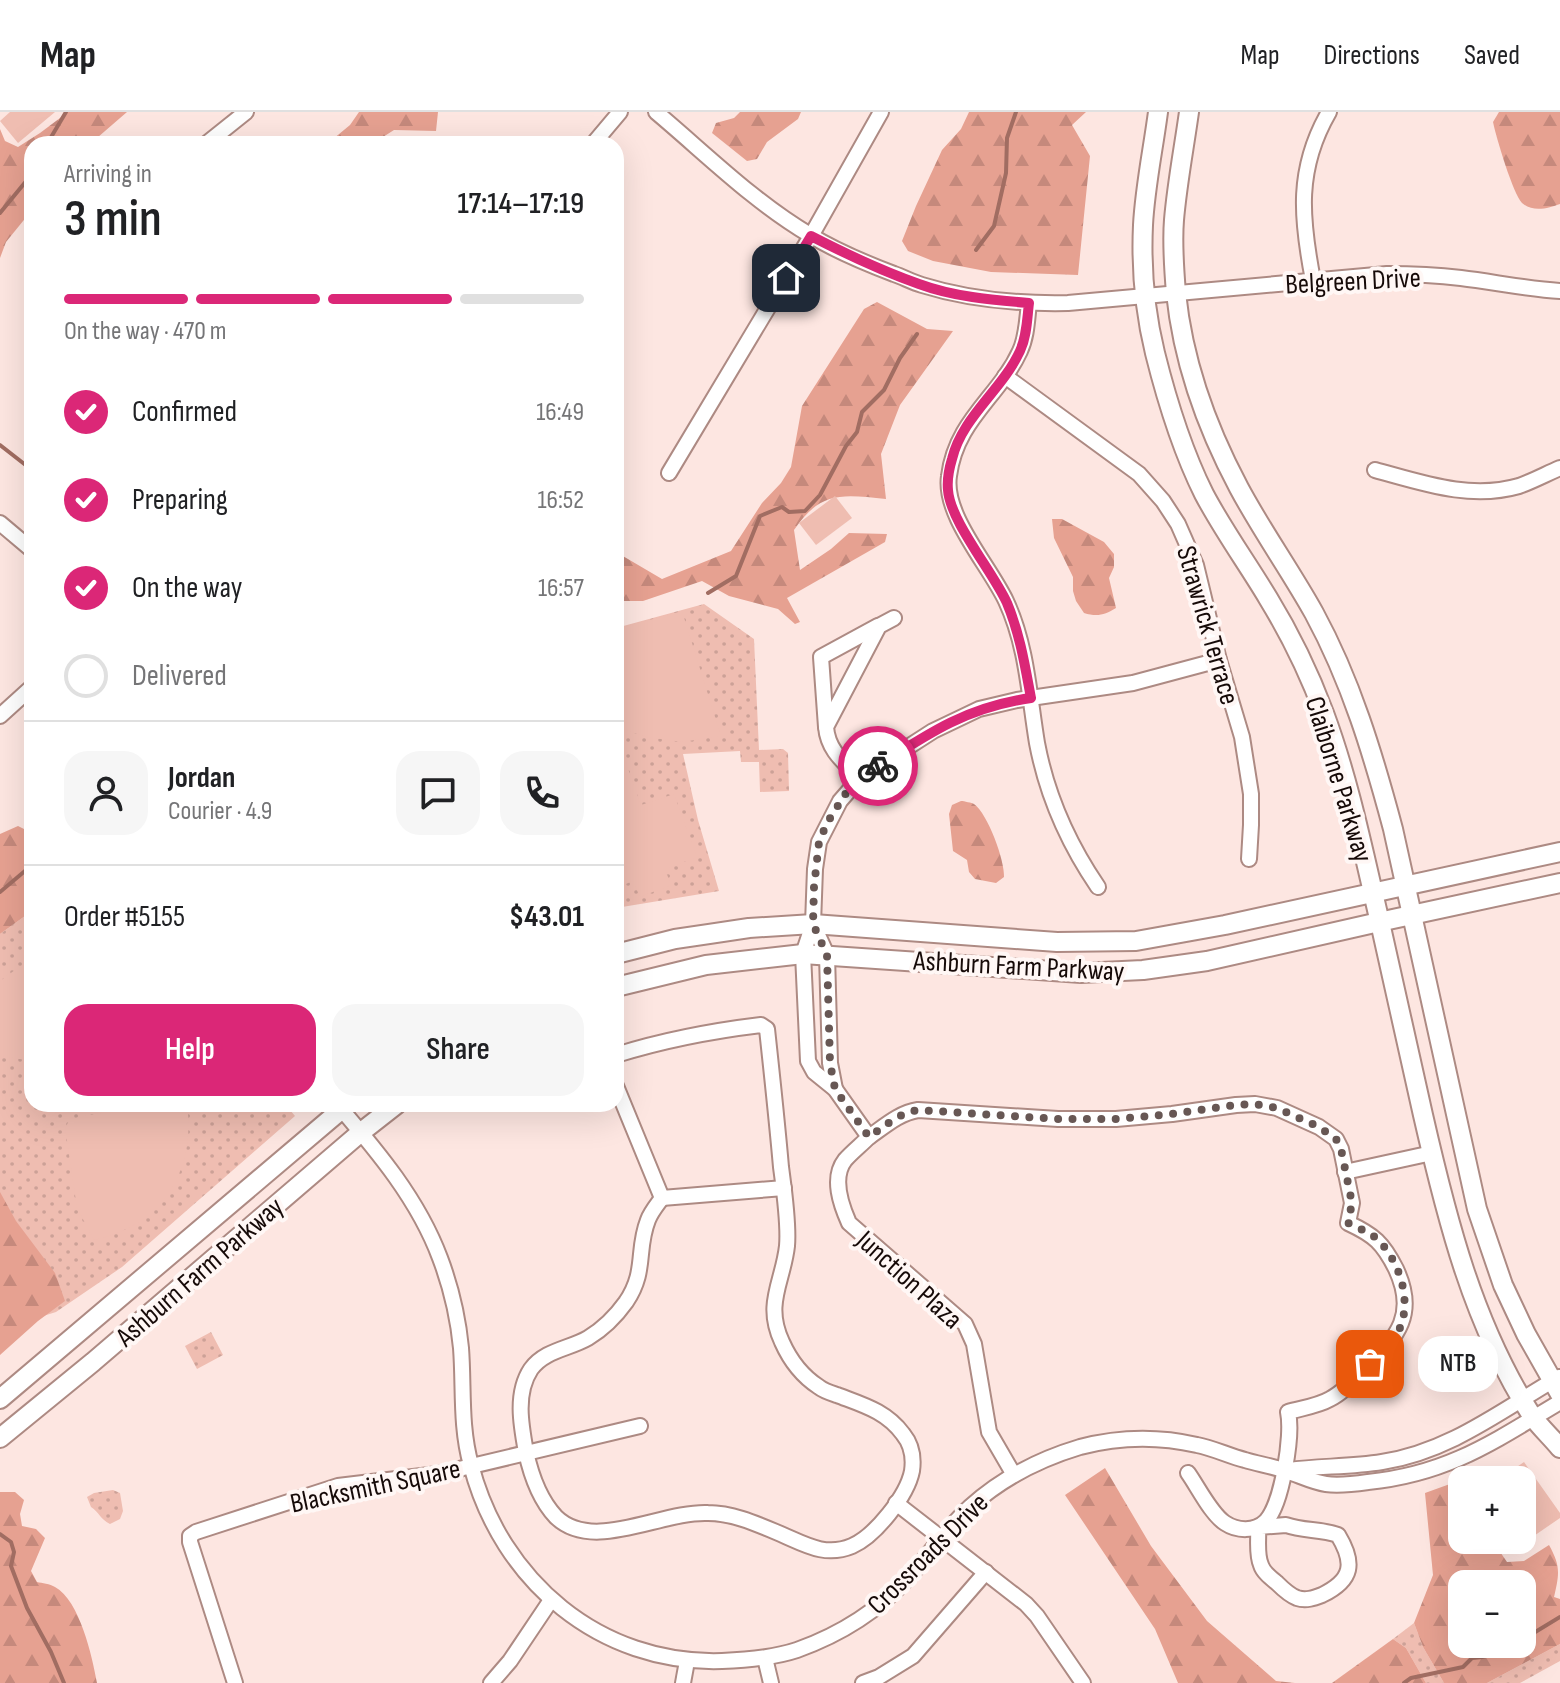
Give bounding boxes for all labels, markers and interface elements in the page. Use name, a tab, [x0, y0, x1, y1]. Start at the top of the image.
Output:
text: Map	[40, 33, 96, 78]
text: Map	[1241, 39, 1280, 72]
text: Directions	[1324, 39, 1420, 72]
text: Saved	[1464, 39, 1520, 72]
text: Arriving in	[64, 159, 152, 190]
text: 17:14–17:19	[457, 186, 584, 222]
text: 3 min	[64, 188, 162, 251]
pin	[752, 244, 820, 312]
icon: home	[764, 256, 808, 300]
street label: Belgreen Drive	[1285, 261, 1422, 302]
text: On the way · 470 m	[64, 316, 227, 347]
icon: check	[64, 390, 108, 434]
text: Confirmed	[132, 394, 237, 430]
text: 16:49	[536, 397, 584, 428]
icon: check	[64, 478, 108, 522]
text: Preparing	[132, 482, 228, 518]
text: 16:52	[537, 485, 584, 516]
street label: Strawrick Terrace	[1169, 542, 1246, 709]
icon: check	[64, 566, 108, 610]
text: On the way	[132, 570, 242, 606]
text: 16:57	[538, 573, 584, 604]
text: Delivered	[132, 658, 227, 694]
street label: Claiborne Parkway	[1298, 693, 1379, 866]
courier	[838, 726, 918, 806]
icon: bike	[856, 744, 900, 788]
button: person	[64, 751, 148, 835]
button: chat	[396, 751, 480, 835]
button: phone	[500, 751, 584, 835]
text: Jordan	[168, 760, 235, 796]
text: Courier · 4.9	[168, 796, 272, 827]
text: Order #5155	[64, 899, 185, 935]
text: $43.01	[509, 899, 584, 935]
street label: Ashburn Farm Parkway	[912, 944, 1125, 989]
button: Help	[64, 1004, 316, 1096]
button: Share	[332, 1004, 584, 1096]
street label: Ashburn Farm Parkway	[109, 1190, 291, 1354]
street label: Junction Plaza	[849, 1223, 969, 1336]
pin	[1336, 1330, 1404, 1398]
callout: NTB	[1418, 1336, 1498, 1392]
icon: bag	[1348, 1342, 1392, 1386]
text: NTB	[1440, 1348, 1476, 1379]
street label: Blacksmith Square	[287, 1452, 463, 1521]
map controls	[1448, 1466, 1536, 1658]
button: +	[1448, 1466, 1536, 1554]
street label: Crossroads Drive	[861, 1487, 995, 1621]
button: −	[1448, 1570, 1536, 1658]

